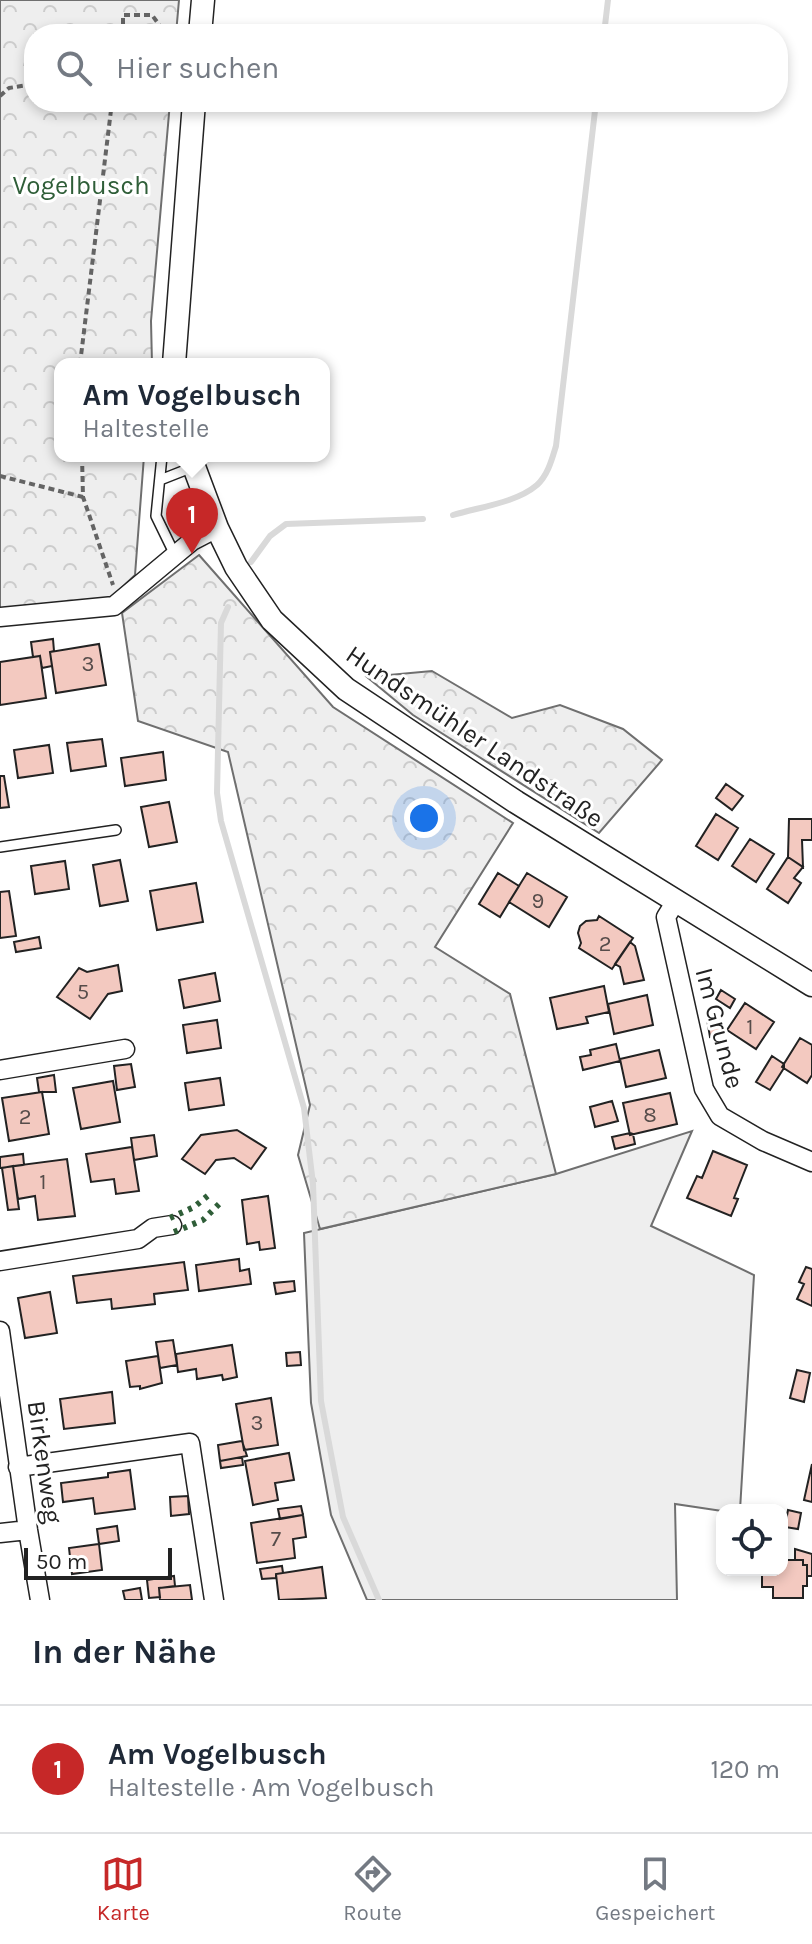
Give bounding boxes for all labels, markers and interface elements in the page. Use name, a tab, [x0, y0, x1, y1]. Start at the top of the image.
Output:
search box	[24, 24, 788, 112]
icon: search	[52, 46, 96, 90]
text: Hier suchen	[116, 50, 279, 86]
park label: Vogelbusch	[12, 170, 150, 201]
popup	[54, 358, 330, 462]
text: Am Vogelbusch	[83, 377, 301, 413]
text: Haltestelle	[83, 413, 209, 444]
pin: 1	[166, 488, 218, 554]
street label: Hundsmühler Landstraße	[340, 639, 609, 834]
house number: 3	[82, 651, 95, 677]
your location	[404, 798, 444, 838]
house number: 9	[532, 888, 544, 914]
house number: 2	[599, 931, 611, 957]
street label: Im Grunde	[688, 964, 751, 1092]
house number: 5	[77, 979, 89, 1005]
house number: 1	[746, 1014, 754, 1040]
house number: 8	[643, 1102, 657, 1128]
house number: 2	[19, 1104, 31, 1130]
house number: 1	[39, 1169, 47, 1195]
street label: Birkenweg	[21, 1399, 69, 1526]
house number: 3	[251, 1410, 264, 1436]
map controls	[716, 1504, 788, 1576]
button: locate	[716, 1504, 788, 1576]
house number: 7	[271, 1526, 281, 1552]
scale bar	[24, 1544, 172, 1580]
text: 50 m	[36, 1549, 87, 1575]
text: In der Nähe	[32, 1632, 216, 1672]
text: Am Vogelbusch	[108, 1736, 327, 1772]
text: 1	[53, 1754, 63, 1785]
text: 120 m	[710, 1754, 780, 1785]
text: Haltestelle · Am Vogelbusch	[108, 1772, 434, 1803]
tab: Karte	[97, 1852, 150, 1926]
tab: Route	[343, 1852, 402, 1926]
tab: Gespeichert	[595, 1852, 715, 1926]

